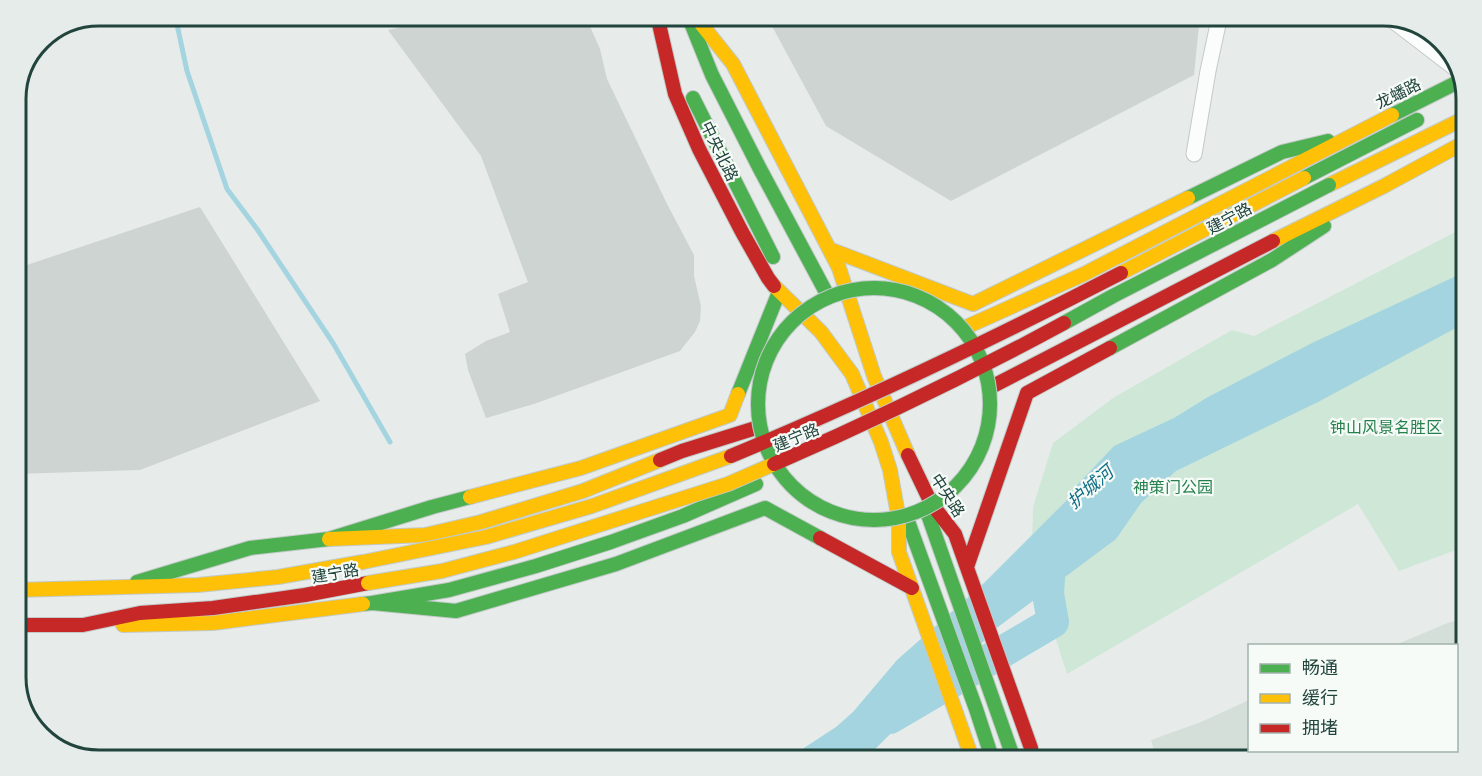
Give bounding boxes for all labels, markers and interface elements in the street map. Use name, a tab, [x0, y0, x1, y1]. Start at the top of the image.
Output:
street label: 龙蟠路	[1372, 73, 1424, 113]
street label: 中央北路	[697, 118, 743, 184]
street label: 建宁路	[1203, 198, 1255, 238]
park label: 钟山风景名胜区	[1330, 417, 1442, 437]
street label: 建宁路	[770, 418, 822, 456]
water label: 护城河	[1062, 459, 1120, 513]
street label: 中央路	[927, 469, 969, 521]
park label: 神策门公园	[1133, 477, 1213, 497]
street label: 建宁路	[310, 559, 360, 587]
legend	[1248, 644, 1458, 752]
text: 畅通	[1302, 656, 1338, 679]
text: 缓行	[1302, 686, 1338, 709]
text: 拥堵	[1302, 716, 1338, 739]

